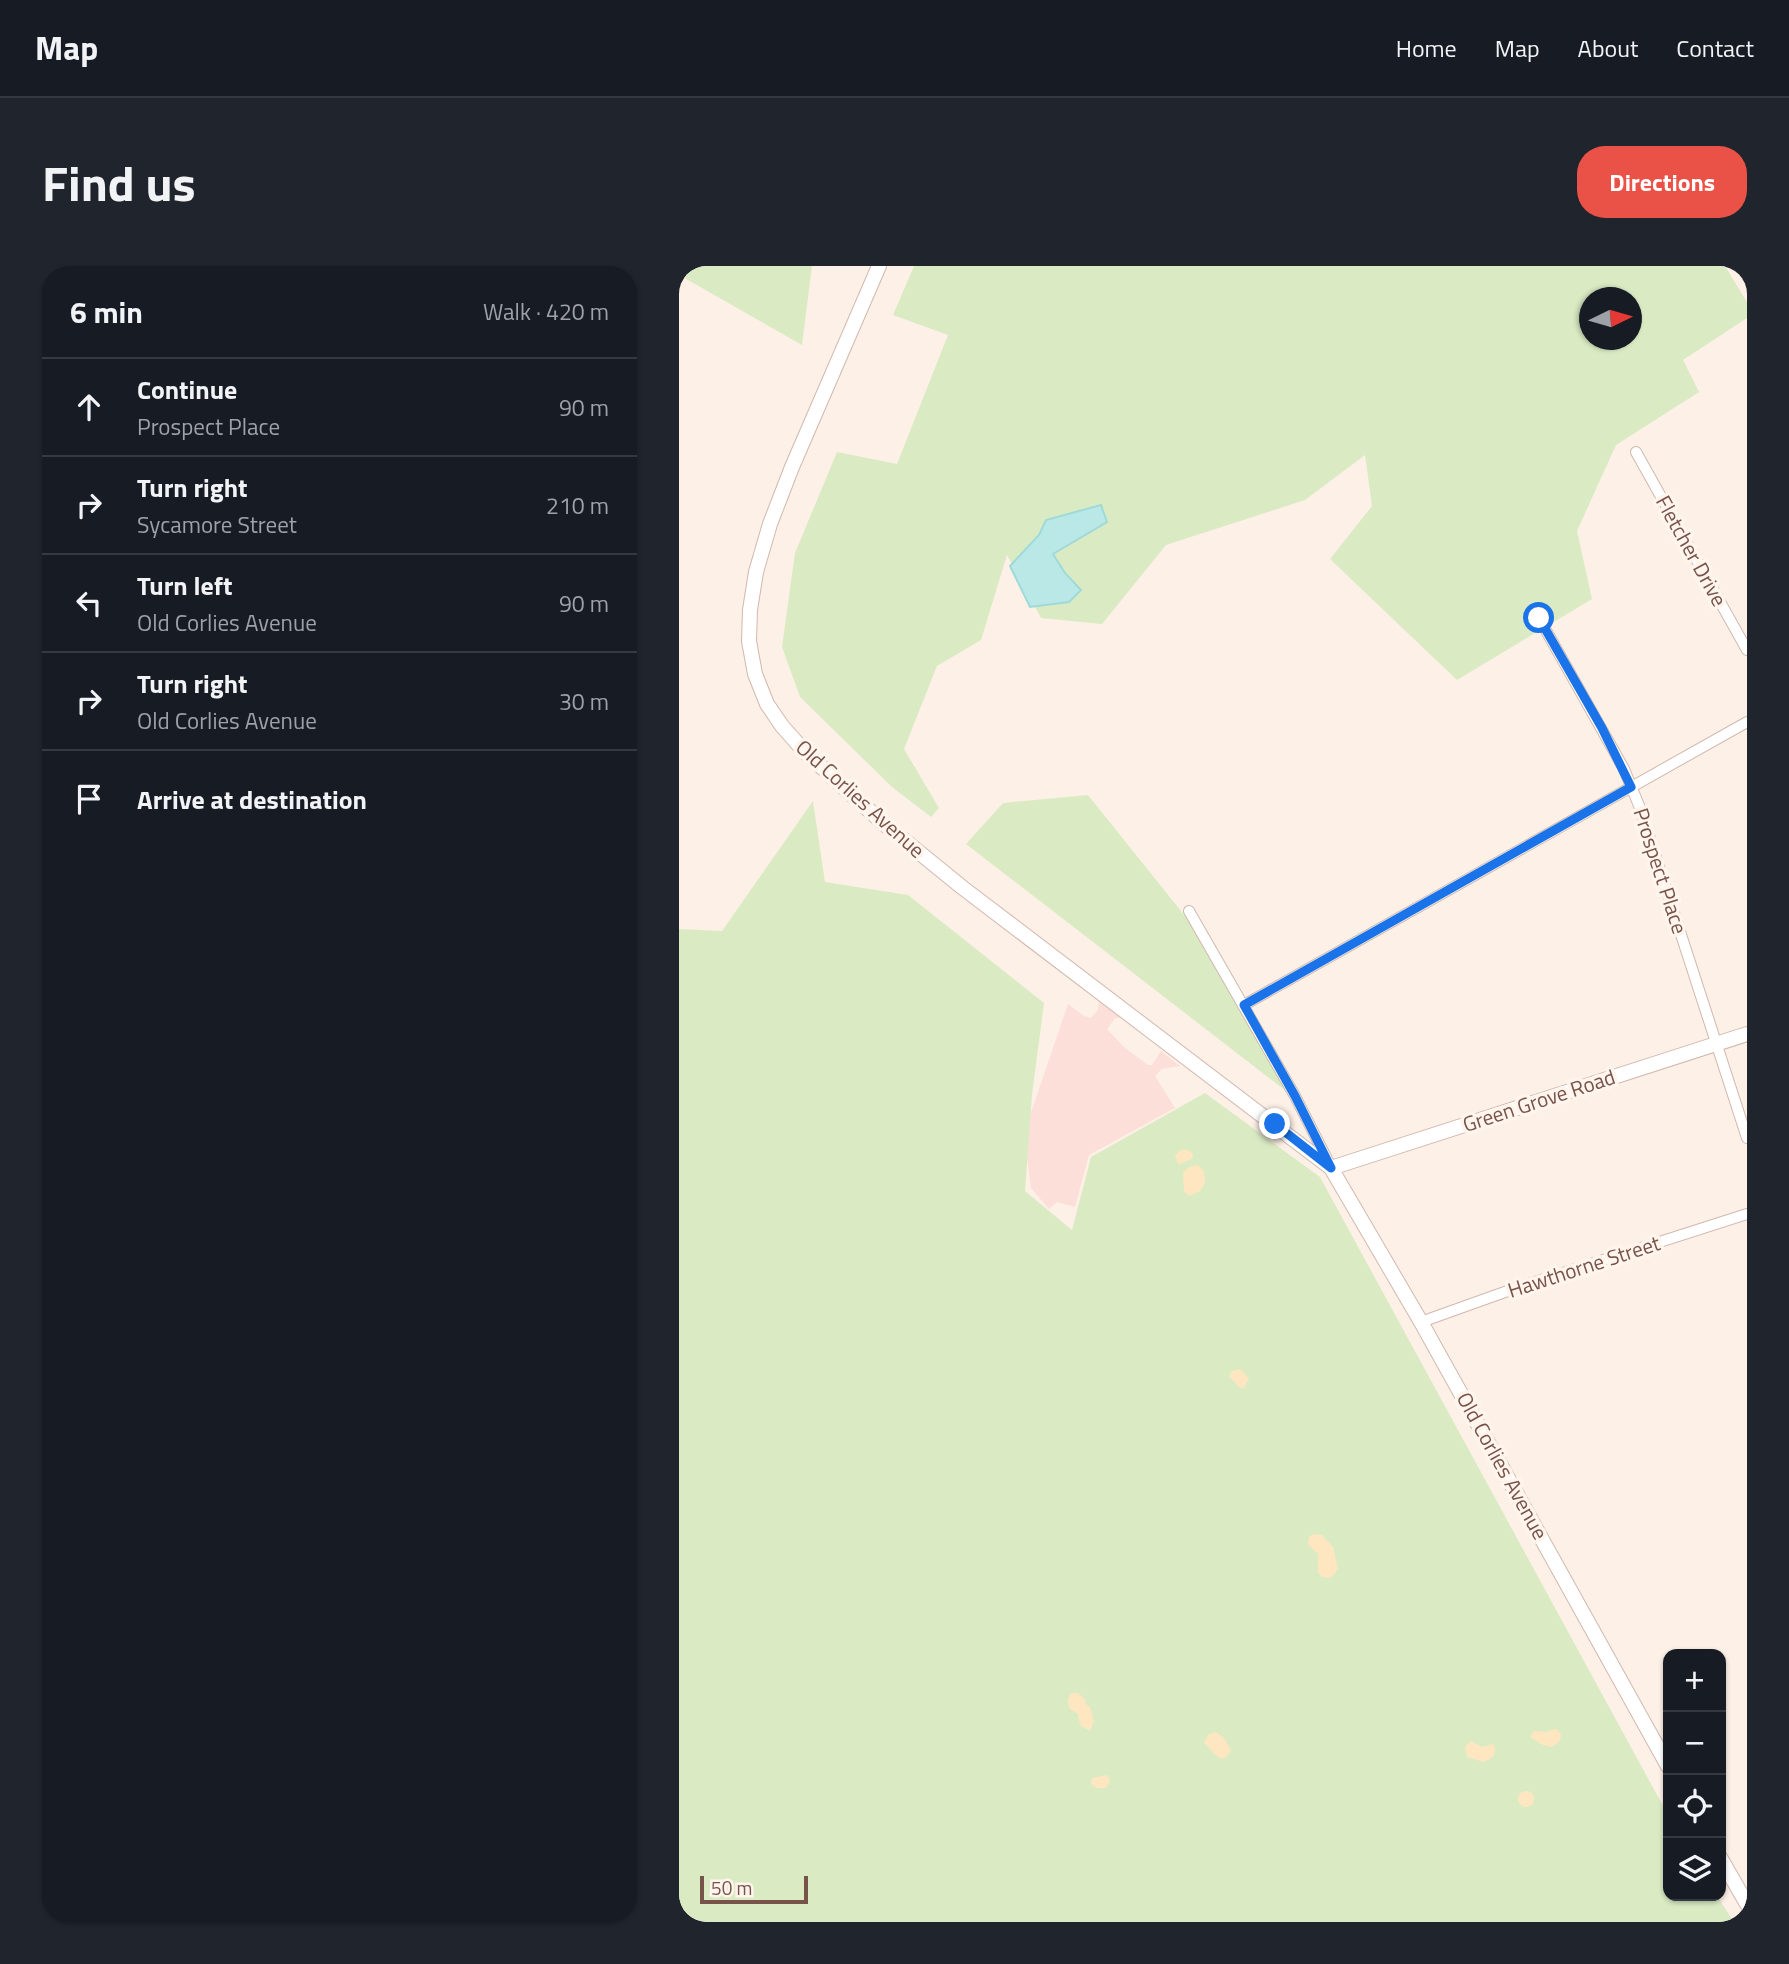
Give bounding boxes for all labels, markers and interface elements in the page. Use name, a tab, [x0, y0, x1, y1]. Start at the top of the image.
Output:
text: Map	[35, 23, 98, 73]
text: Home	[1396, 30, 1457, 66]
text: Map	[1495, 30, 1540, 66]
text: About	[1578, 30, 1638, 66]
text: Contact	[1676, 30, 1754, 66]
text: Find us	[42, 145, 196, 220]
button: Directions	[1577, 146, 1747, 218]
north arrow	[1579, 287, 1642, 350]
text: 6 min	[70, 289, 143, 335]
text: Walk · 420 m	[483, 294, 609, 329]
text: Continue	[137, 370, 237, 409]
icon: ahead	[70, 388, 108, 426]
text: 90 m	[559, 390, 609, 425]
text: Prospect Place	[137, 409, 280, 444]
text: Turn right	[137, 468, 248, 507]
icon: right	[70, 486, 108, 524]
text: 210 m	[546, 488, 609, 523]
street label: Fletcher Drive	[1648, 489, 1736, 612]
text: Sycamore Street	[137, 507, 297, 542]
text: Turn left	[137, 566, 232, 605]
icon: left	[70, 584, 108, 622]
text: 90 m	[559, 586, 609, 621]
route start	[1523, 602, 1554, 633]
text: Old Corlies Avenue	[137, 605, 317, 640]
text: Turn right	[137, 664, 248, 703]
icon: right	[70, 682, 108, 720]
text: 30 m	[559, 684, 609, 719]
text: Old Corlies Avenue	[137, 703, 317, 738]
street label: Old Corlies Avenue	[789, 731, 932, 865]
icon: arrive	[70, 780, 108, 818]
text: Arrive at destination	[137, 780, 367, 819]
street label: Prospect Place	[1626, 804, 1696, 938]
street label: Green Grove Road	[1458, 1060, 1619, 1140]
route end	[1259, 1108, 1290, 1139]
street label: Hawthorne Street	[1503, 1226, 1665, 1306]
street label: Old Corlies Avenue	[1449, 1386, 1557, 1545]
map controls	[1663, 1649, 1726, 1901]
button: +	[1663, 1649, 1726, 1712]
button: −	[1663, 1712, 1726, 1775]
button: locate	[1663, 1775, 1726, 1838]
button: layers	[1663, 1838, 1726, 1901]
scale bar	[700, 1873, 809, 1905]
text: 50 m	[711, 1873, 752, 1902]

